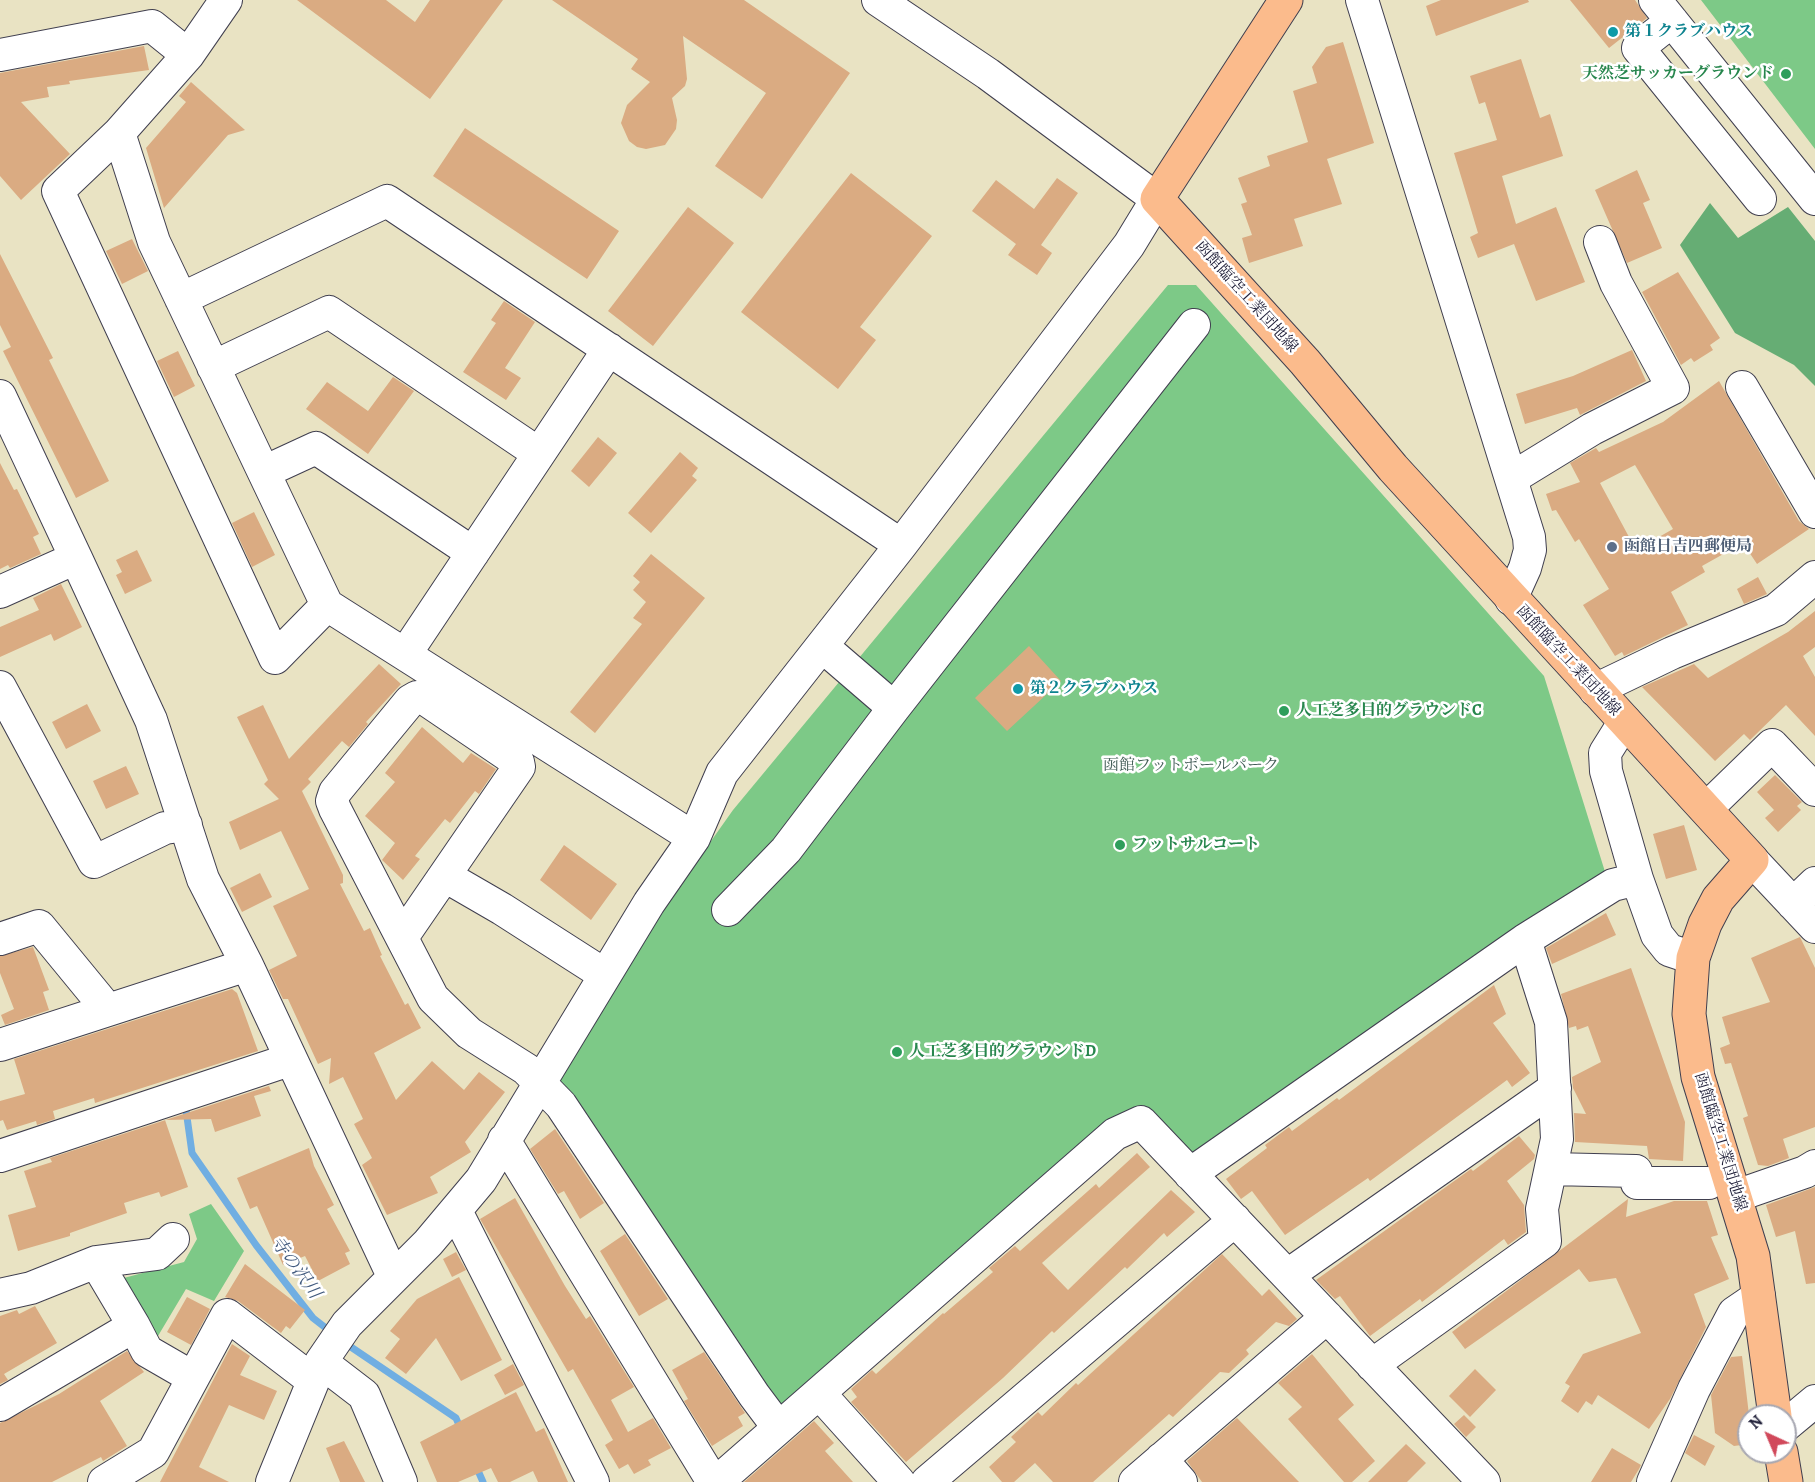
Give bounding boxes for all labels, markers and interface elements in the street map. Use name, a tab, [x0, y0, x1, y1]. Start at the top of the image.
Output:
place label: 第１クラブハウス	[1625, 22, 1753, 42]
marker: 第１クラブハウス	[1606, 25, 1620, 39]
place label: 天然芝サッカーグラウンド	[1582, 64, 1774, 84]
marker: 天然芝サッカーグラウンド	[1779, 67, 1793, 81]
street label: 函館臨空工業団地線	[1191, 237, 1301, 357]
place label: 函館日吉四郵便局	[1624, 537, 1752, 557]
marker: 函館日吉四郵便局	[1605, 540, 1619, 554]
street label: 函館臨空工業団地線	[1512, 602, 1624, 720]
place label: 第２クラブハウス	[1030, 679, 1158, 699]
marker: 第２クラブハウス	[1011, 682, 1025, 696]
place label: 人工芝多目的グラウンドC	[1296, 701, 1482, 721]
marker: 人工芝多目的グラウンドC	[1277, 704, 1291, 718]
park label: 函館フットボールパーク	[1103, 756, 1279, 776]
place label: フットサルコート	[1132, 835, 1260, 855]
marker: フットサルコート	[1113, 838, 1127, 852]
place label: 人工芝多目的グラウンドD	[909, 1042, 1096, 1062]
marker: 人工芝多目的グラウンドD	[890, 1045, 904, 1059]
street label: 函館臨空工業団地線	[1690, 1070, 1750, 1214]
water label: 寺の沢川	[265, 1233, 325, 1303]
north arrow	[1737, 1404, 1797, 1464]
text: N	[1744, 1411, 1768, 1434]

